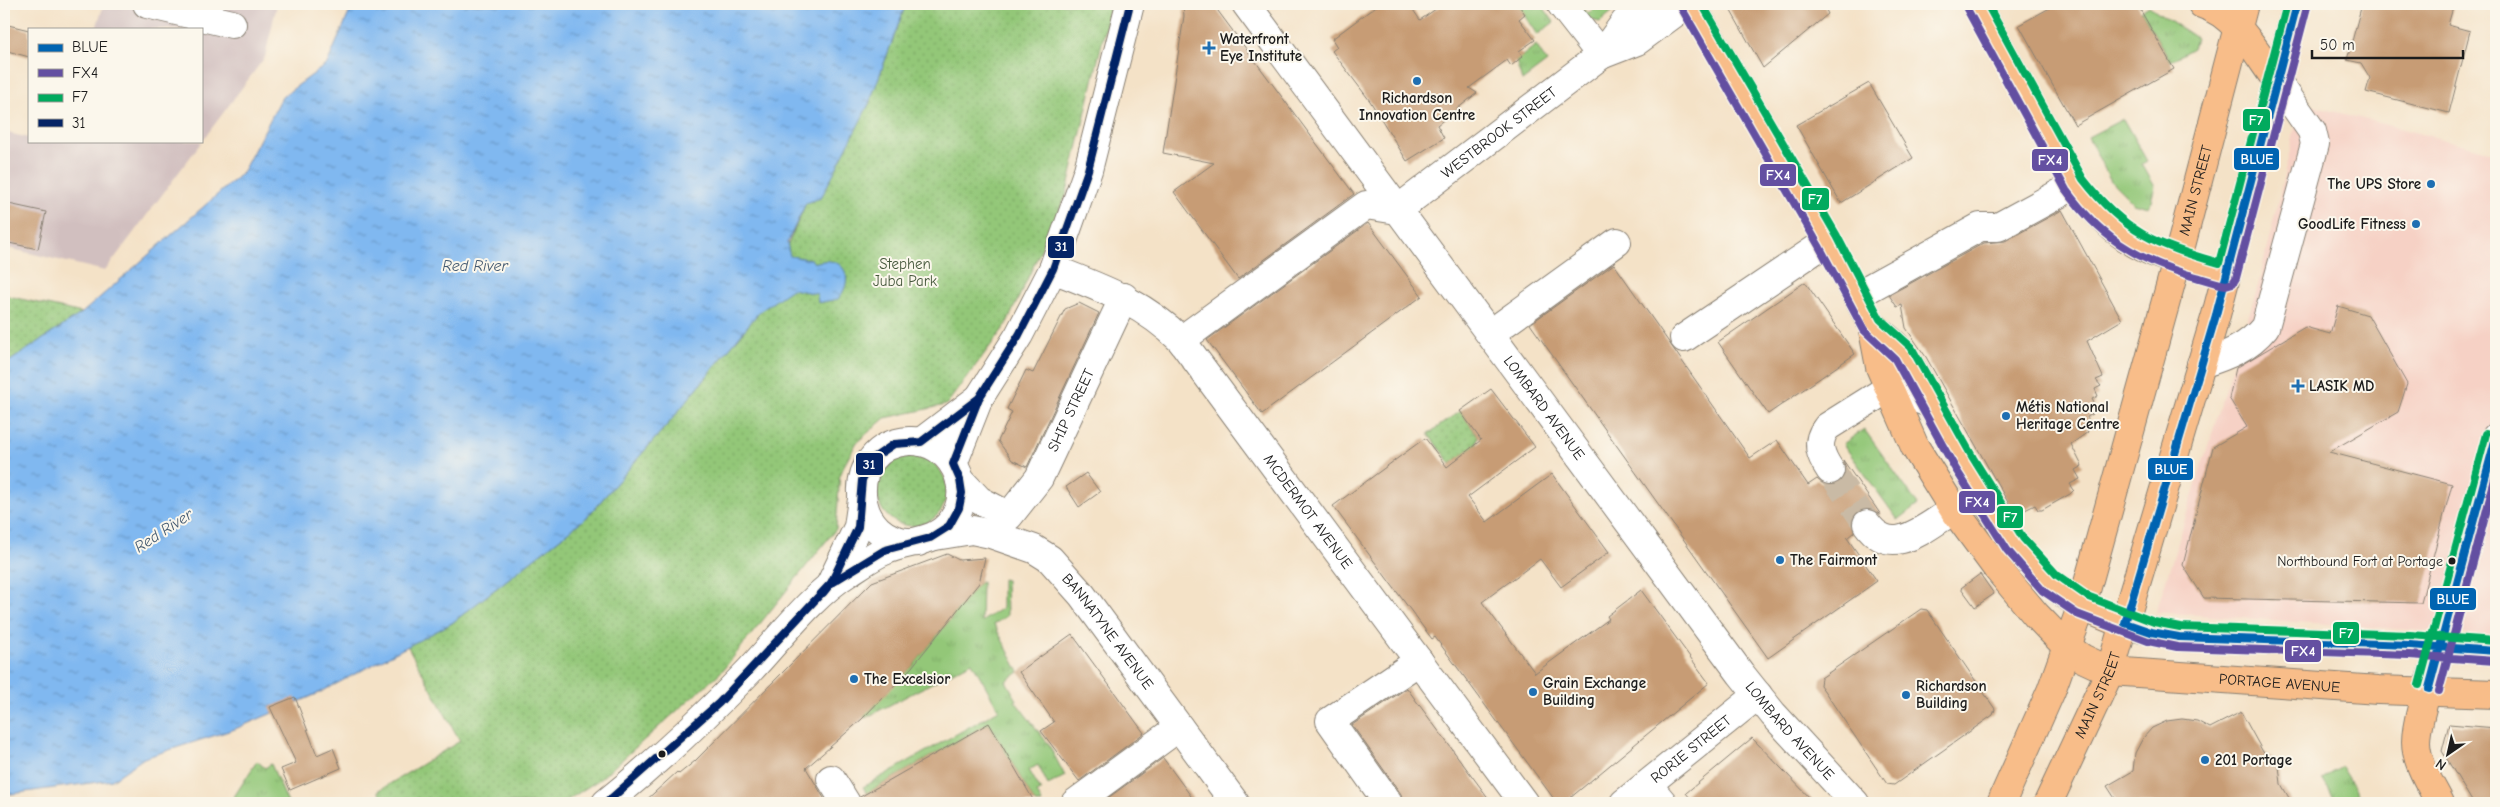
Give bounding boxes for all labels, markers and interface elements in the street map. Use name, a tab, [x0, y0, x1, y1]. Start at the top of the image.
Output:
legend	[28, 28, 202, 142]
scale bar	[2312, 28, 2464, 60]
place label: Waterfront Eye Institute	[1220, 30, 1302, 65]
text: 50 m	[2320, 36, 2355, 54]
text: BLUE	[72, 38, 108, 56]
marker: Waterfront Eye Institute	[1202, 41, 1216, 55]
text: FX4	[72, 64, 98, 82]
marker: Richardson Innovation Centre	[1411, 75, 1423, 87]
street label: WESTBROOK STREET	[1438, 83, 1560, 182]
text: F7	[72, 88, 88, 106]
place label: Richardson Innovation Centre	[1359, 89, 1475, 124]
line badge: F7	[2242, 108, 2271, 132]
text: F7	[2249, 112, 2264, 129]
text: 31	[72, 114, 86, 132]
street label: MAIN STREET	[2175, 143, 2216, 238]
line badge: BLUE	[2233, 147, 2280, 171]
line badge: FX4	[2031, 148, 2069, 172]
text: BLUE	[2241, 151, 2274, 168]
text: FX4	[2038, 152, 2063, 169]
line badge: FX4	[1759, 163, 1797, 187]
text: FX4	[1766, 167, 1791, 184]
place label: The UPS Store	[2327, 175, 2421, 193]
marker: The UPS Store	[2425, 178, 2437, 190]
line badge: F7	[1801, 187, 1830, 211]
text: F7	[1808, 191, 1823, 208]
place label: GoodLife Fitness	[2298, 215, 2406, 233]
marker: GoodLife Fitness	[2410, 218, 2422, 230]
line badge: 31	[1047, 235, 1075, 259]
text: 31	[1055, 238, 1067, 255]
park label: Stephen Juba Park	[873, 255, 938, 290]
water label: Red River	[442, 257, 508, 275]
street label: LOMBARD AVENUE	[1500, 352, 1589, 463]
street label: SHIP STREET	[1044, 366, 1098, 454]
place label: LASIK MD	[2309, 377, 2374, 395]
marker: LASIK MD	[2291, 379, 2305, 393]
place label: Métis National Heritage Centre	[2016, 398, 2119, 433]
marker: Métis National Heritage Centre	[2000, 410, 2012, 422]
street label: MCDERMOT AVENUE	[1260, 451, 1356, 572]
line badge: 31	[855, 452, 884, 476]
text: 31	[863, 456, 875, 473]
line badge: BLUE	[2147, 457, 2194, 481]
text: BLUE	[2155, 461, 2188, 478]
line badge: FX4	[1958, 490, 1996, 514]
text: FX4	[1965, 494, 1990, 511]
water label: Red River	[131, 505, 197, 556]
line badge: F7	[1996, 505, 2024, 529]
text: F7	[2003, 509, 2018, 526]
place label: The Fairmont	[1790, 551, 1878, 569]
place label: Northbound Fort at Portage	[2277, 553, 2443, 570]
marker: The Fairmont	[1774, 554, 1786, 566]
marker: Northbound Fort at Portage	[2447, 556, 2457, 566]
street label: BANNATYNE AVENUE	[1058, 570, 1157, 693]
line badge: BLUE	[2429, 587, 2477, 611]
text: BLUE	[2437, 591, 2470, 608]
line badge: F7	[2332, 621, 2360, 645]
text: F7	[2339, 625, 2354, 642]
line badge: FX4	[2284, 639, 2322, 663]
text: FX4	[2291, 643, 2316, 660]
street label: MAIN STREET	[2071, 649, 2124, 741]
place label: The Excelsior	[864, 670, 950, 688]
street label: PORTAGE AVENUE	[2218, 670, 2341, 696]
marker: The Excelsior	[848, 673, 860, 685]
place label: Grain Exchange Building	[1543, 674, 1646, 709]
place label: Richardson Building	[1916, 677, 1987, 712]
street label: LOMBARD AVENUE	[1742, 678, 1838, 784]
marker: Grain Exchange Building	[1527, 686, 1539, 698]
marker: Richardson Building	[1900, 689, 1912, 701]
street label: RORIE STREET	[1647, 711, 1735, 787]
north arrow	[2422, 730, 2472, 780]
unlabelled marker	[657, 749, 667, 759]
place label: 201 Portage	[2215, 751, 2292, 769]
marker: 201 Portage	[2199, 754, 2211, 766]
text: N	[2432, 755, 2450, 774]

